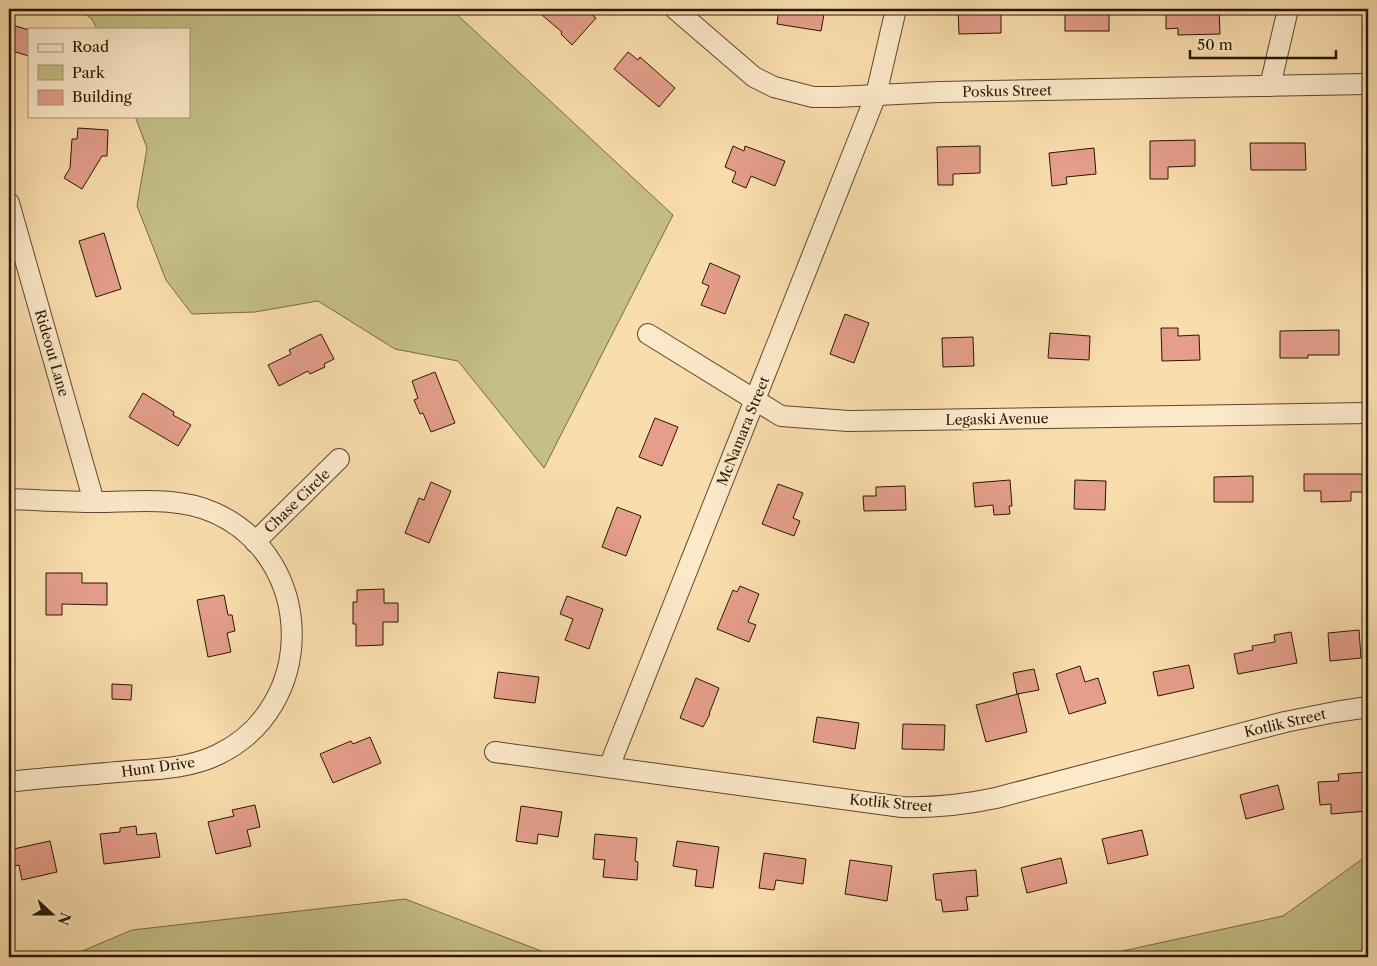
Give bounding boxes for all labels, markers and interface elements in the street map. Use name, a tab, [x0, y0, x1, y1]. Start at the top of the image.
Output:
legend	[28, 28, 190, 118]
scale bar	[1190, 28, 1336, 60]
text: 50 m	[1197, 35, 1233, 54]
text: Road	[72, 37, 109, 56]
text: Park	[72, 63, 106, 82]
street label: Poskus Street	[962, 81, 1052, 101]
text: Building	[72, 87, 132, 106]
street label: Rideout Lane	[31, 307, 73, 399]
street label: McNamara Street	[713, 374, 773, 488]
street label: Legaski Avenue	[945, 409, 1049, 429]
street label: Chase Circle	[260, 465, 334, 537]
street label: Kotlik Street	[1242, 705, 1328, 741]
street label: Hunt Drive	[120, 753, 196, 781]
street label: Kotlik Street	[849, 790, 933, 816]
north arrow	[28, 888, 78, 938]
text: N	[54, 910, 75, 928]

